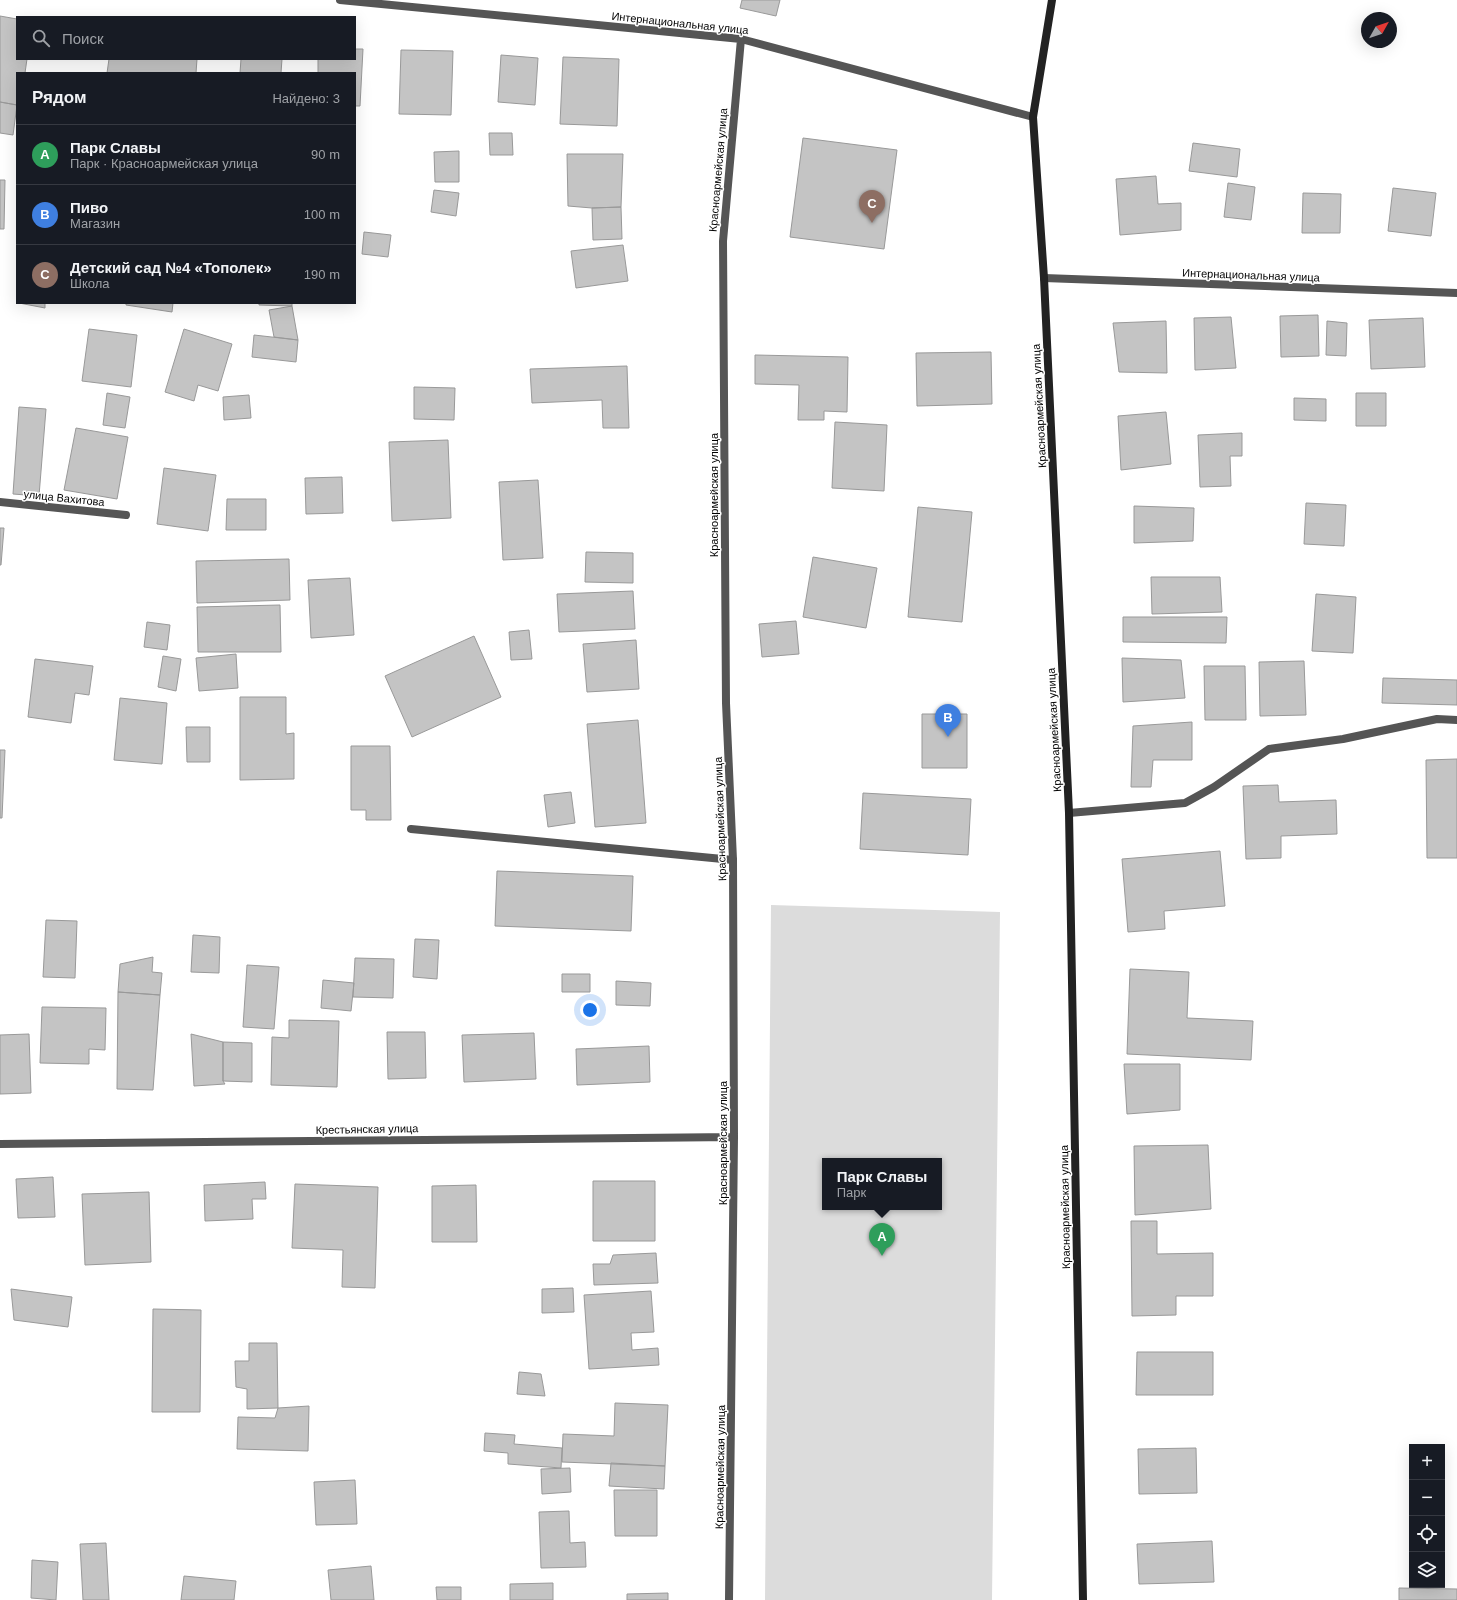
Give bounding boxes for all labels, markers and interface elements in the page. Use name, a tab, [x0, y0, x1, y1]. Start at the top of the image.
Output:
street label: Интернациональная улица	[611, 10, 750, 36]
north arrow	[1361, 12, 1397, 48]
search box	[16, 16, 356, 60]
icon: search	[30, 27, 52, 49]
text: Поиск	[62, 30, 104, 47]
text: Рядом	[32, 88, 87, 107]
text: Найдено: 3	[272, 91, 340, 106]
street label: Красноармейская улица	[707, 107, 729, 232]
text: Парк Славы	[70, 139, 161, 156]
text: A	[40, 147, 50, 162]
text: 90 m	[311, 147, 340, 162]
text: Парк · Красноармейская улица	[70, 156, 258, 171]
pin: C	[859, 190, 885, 223]
text: Пиво	[70, 199, 108, 216]
text: B	[40, 207, 50, 222]
text: 100 m	[304, 207, 340, 222]
text: Магазин	[70, 216, 120, 231]
text: Детский сад №4 «Тополек»	[70, 259, 272, 276]
text: C	[40, 267, 50, 282]
text: 190 m	[304, 267, 340, 282]
street label: Интернациональная улица	[1182, 267, 1321, 283]
text: Школа	[70, 276, 110, 291]
street label: Красноармейская улица	[1030, 343, 1048, 468]
street label: Красноармейская улица	[708, 432, 720, 557]
street label: улица Вахитова	[23, 488, 106, 508]
street label: Красноармейская улица	[1045, 667, 1063, 792]
pin: B	[935, 704, 961, 737]
street label: Красноармейская улица	[712, 756, 728, 881]
your location	[580, 1000, 600, 1020]
street label: Красноармейская улица	[717, 1080, 729, 1205]
street label: Крестьянская улица	[315, 1122, 419, 1136]
street label: Красноармейская улица	[1058, 1144, 1072, 1269]
popup	[822, 1158, 942, 1210]
text: Парк Славы	[837, 1168, 927, 1185]
text: Парк	[837, 1185, 866, 1200]
pin: A	[869, 1223, 895, 1256]
street label: Красноармейская улица	[713, 1404, 727, 1529]
map controls	[1409, 1444, 1445, 1588]
button: +	[1409, 1444, 1445, 1480]
button: −	[1409, 1480, 1445, 1516]
button: locate	[1409, 1516, 1445, 1552]
button: layers	[1409, 1552, 1445, 1588]

